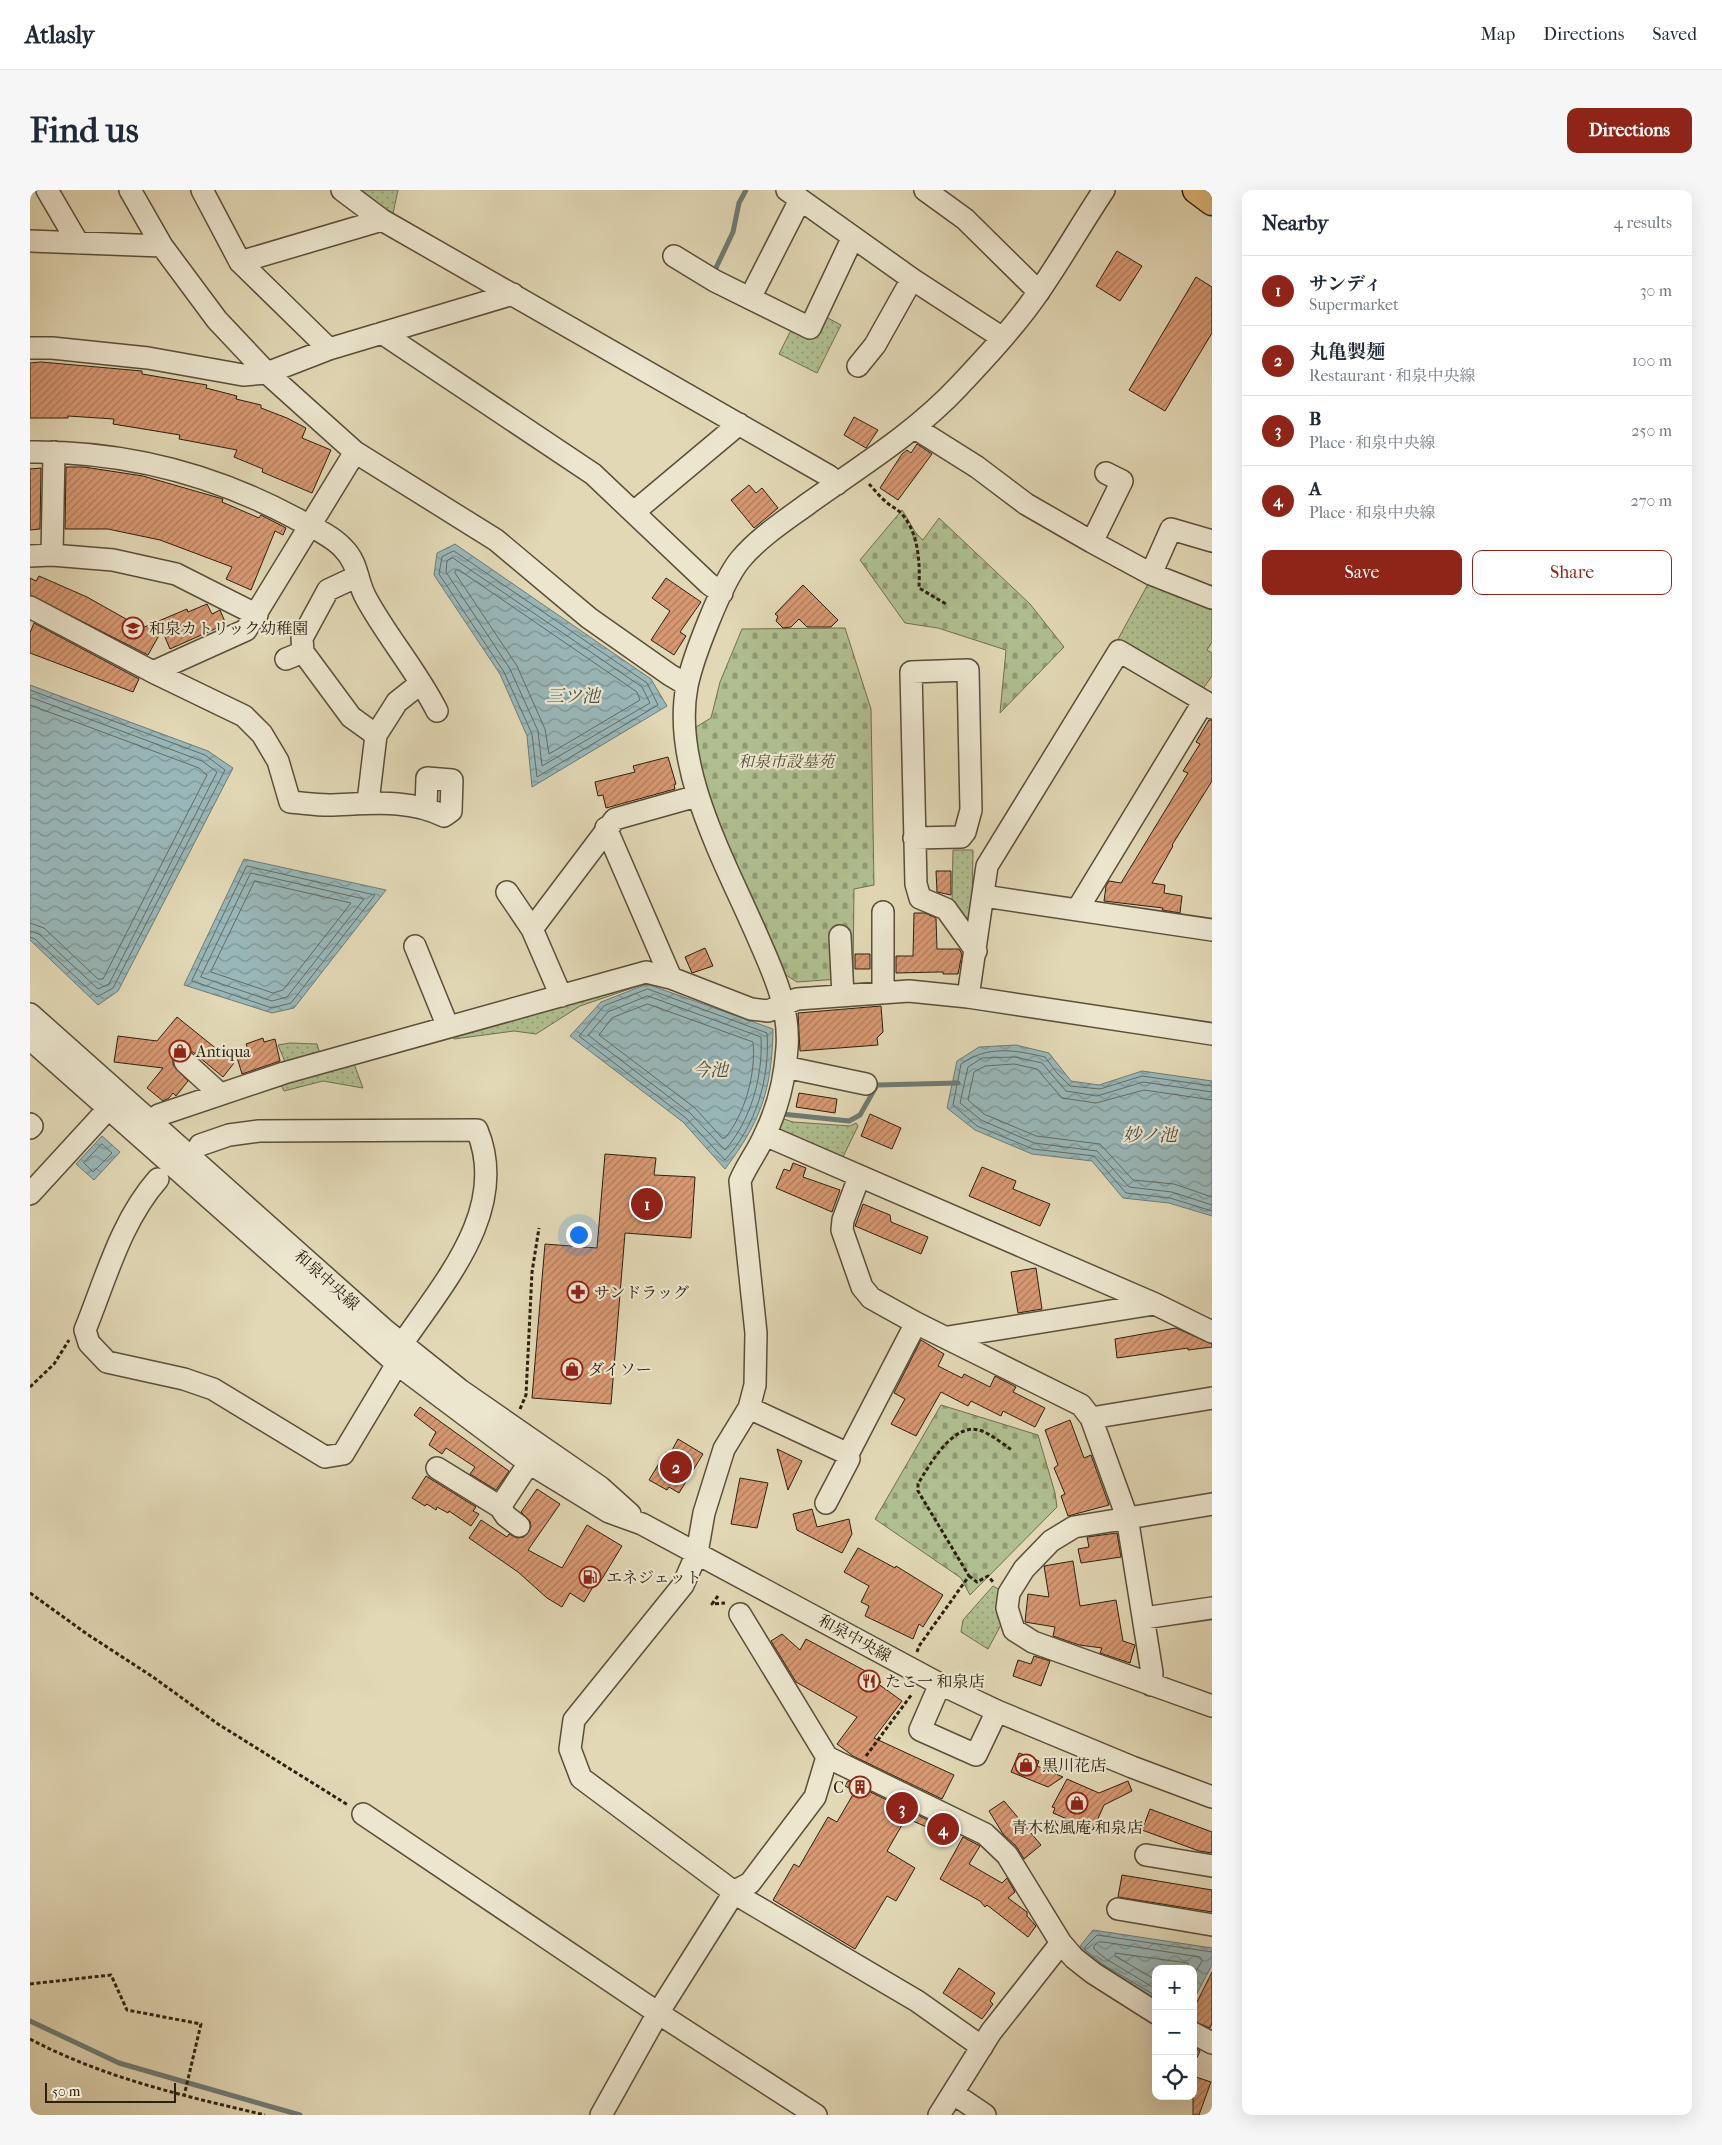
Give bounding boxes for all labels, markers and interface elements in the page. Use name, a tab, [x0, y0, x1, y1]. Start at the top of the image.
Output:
text: Atlasly	[25, 21, 94, 49]
text: Map	[1481, 24, 1515, 45]
text: Directions	[1543, 24, 1624, 45]
text: Saved	[1652, 24, 1697, 45]
button: Directions	[1567, 108, 1692, 153]
text: Find us	[30, 110, 139, 151]
text: Nearby	[1262, 211, 1328, 235]
text: 4 results	[1614, 213, 1672, 232]
text: サンディ	[1309, 273, 1383, 295]
text: 1	[1275, 281, 1281, 300]
text: 30 m	[1640, 281, 1672, 300]
text: Supermarket	[1309, 295, 1399, 314]
text: 丸亀製麺	[1309, 341, 1385, 363]
text: 2	[1274, 351, 1282, 370]
text: 100 m	[1632, 351, 1672, 370]
text: Restaurant · 和泉中央線	[1309, 366, 1476, 385]
text: B	[1309, 408, 1321, 430]
text: 3	[1275, 421, 1281, 440]
text: 250 m	[1631, 421, 1672, 440]
text: Place · 和泉中央線	[1309, 433, 1436, 452]
text: A	[1309, 478, 1321, 500]
text: 4	[1273, 491, 1283, 510]
text: 270 m	[1631, 491, 1672, 510]
text: Place · 和泉中央線	[1309, 503, 1436, 522]
button: Save	[1262, 550, 1462, 595]
button: Share	[1472, 550, 1672, 595]
school or university icon: 和泉カトリック幼稚園	[121, 616, 145, 640]
place label: 和泉カトリック幼稚園	[149, 619, 308, 638]
water label: 三ツ池	[546, 686, 602, 707]
park label: 和泉市設墓苑	[738, 752, 837, 771]
shop icon: Antiqua	[168, 1039, 192, 1063]
place label: Antiqua	[195, 1042, 251, 1061]
water label: 今池	[692, 1060, 730, 1081]
water label: 妙ノ池	[1123, 1125, 1179, 1146]
pin: 1	[631, 1185, 663, 1223]
your location	[566, 1222, 592, 1248]
street label: 和泉中央線	[291, 1246, 363, 1314]
pharmacy icon: サンドラッグ	[566, 1280, 590, 1304]
place label: サンドラッグ	[594, 1283, 689, 1302]
shop icon: ダイソー	[560, 1357, 584, 1381]
place label: ダイソー	[588, 1360, 652, 1379]
pin: 2	[660, 1448, 692, 1486]
fuel station icon: エネジェット	[578, 1565, 602, 1589]
place label: エネジェット	[606, 1568, 702, 1587]
street label: 和泉中央線	[815, 1610, 895, 1666]
restaurant icon: たこ一 和泉店	[857, 1669, 881, 1693]
place label: たこ一 和泉店	[885, 1672, 984, 1691]
shop icon: 黒川花店	[1014, 1753, 1038, 1777]
place label: 黒川花店	[1042, 1756, 1106, 1775]
building icon: C	[848, 1775, 872, 1799]
place label: C	[833, 1778, 844, 1797]
pin: 3	[886, 1789, 918, 1827]
shop icon: 青木松風庵 和泉店	[1065, 1791, 1089, 1815]
pin: 4	[927, 1810, 959, 1848]
place label: 青木松風庵 和泉店	[1011, 1818, 1143, 1837]
map controls	[1152, 1965, 1197, 2100]
button: +	[1152, 1965, 1197, 2010]
button: −	[1152, 2010, 1197, 2055]
button: locate	[1152, 2055, 1197, 2100]
scale bar	[45, 2080, 176, 2103]
text: 50 m	[52, 2083, 80, 2100]

